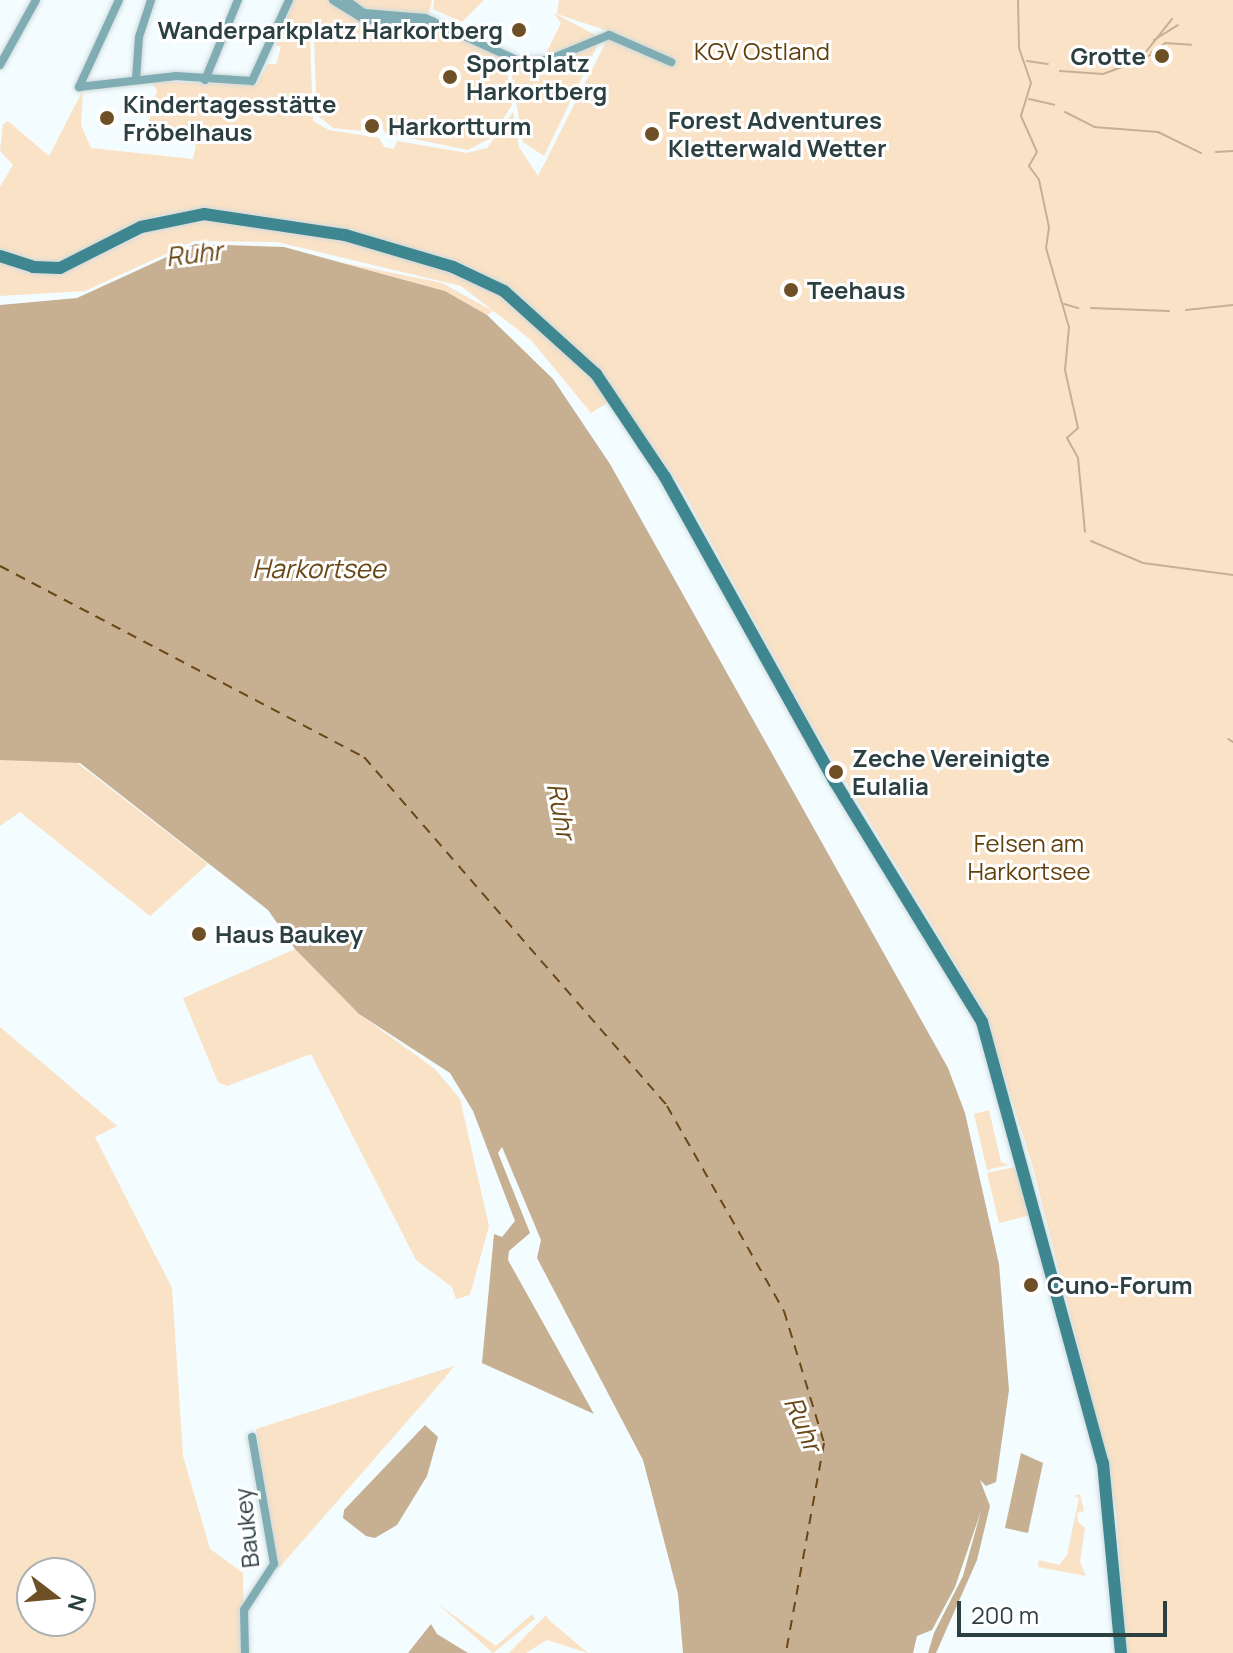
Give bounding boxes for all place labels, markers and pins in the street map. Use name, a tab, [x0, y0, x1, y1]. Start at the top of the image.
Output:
place label: Wanderparkplatz Harkortberg	[157, 16, 503, 44]
marker: Wanderparkplatz Harkortberg	[510, 21, 528, 39]
place label: Grotte	[1070, 42, 1146, 70]
marker: Grotte	[1153, 47, 1171, 65]
place label: Sportplatz Harkortberg	[466, 49, 607, 105]
marker: Sportplatz Harkortberg	[441, 68, 459, 86]
place label: Kindertagesstätte Fröbelhaus	[123, 90, 336, 146]
place label: Forest Adventures Kletterwald Wetter	[668, 106, 887, 162]
marker: Kindertagesstätte Fröbelhaus	[98, 109, 116, 127]
place label: Harkortturm	[388, 112, 531, 140]
marker: Harkortturm	[363, 117, 381, 135]
marker: Forest Adventures Kletterwald Wetter	[643, 125, 661, 143]
place label: Teehaus	[807, 276, 905, 304]
marker: Teehaus	[782, 281, 800, 299]
place label: Zeche Vereinigte Eulalia	[852, 744, 1050, 800]
marker: Zeche Vereinigte Eulalia	[827, 763, 845, 781]
place label: Haus Baukey	[215, 920, 363, 948]
marker: Haus Baukey	[190, 925, 208, 943]
place label: Cuno-Forum	[1047, 1271, 1193, 1299]
marker: Cuno-Forum	[1022, 1276, 1040, 1294]

